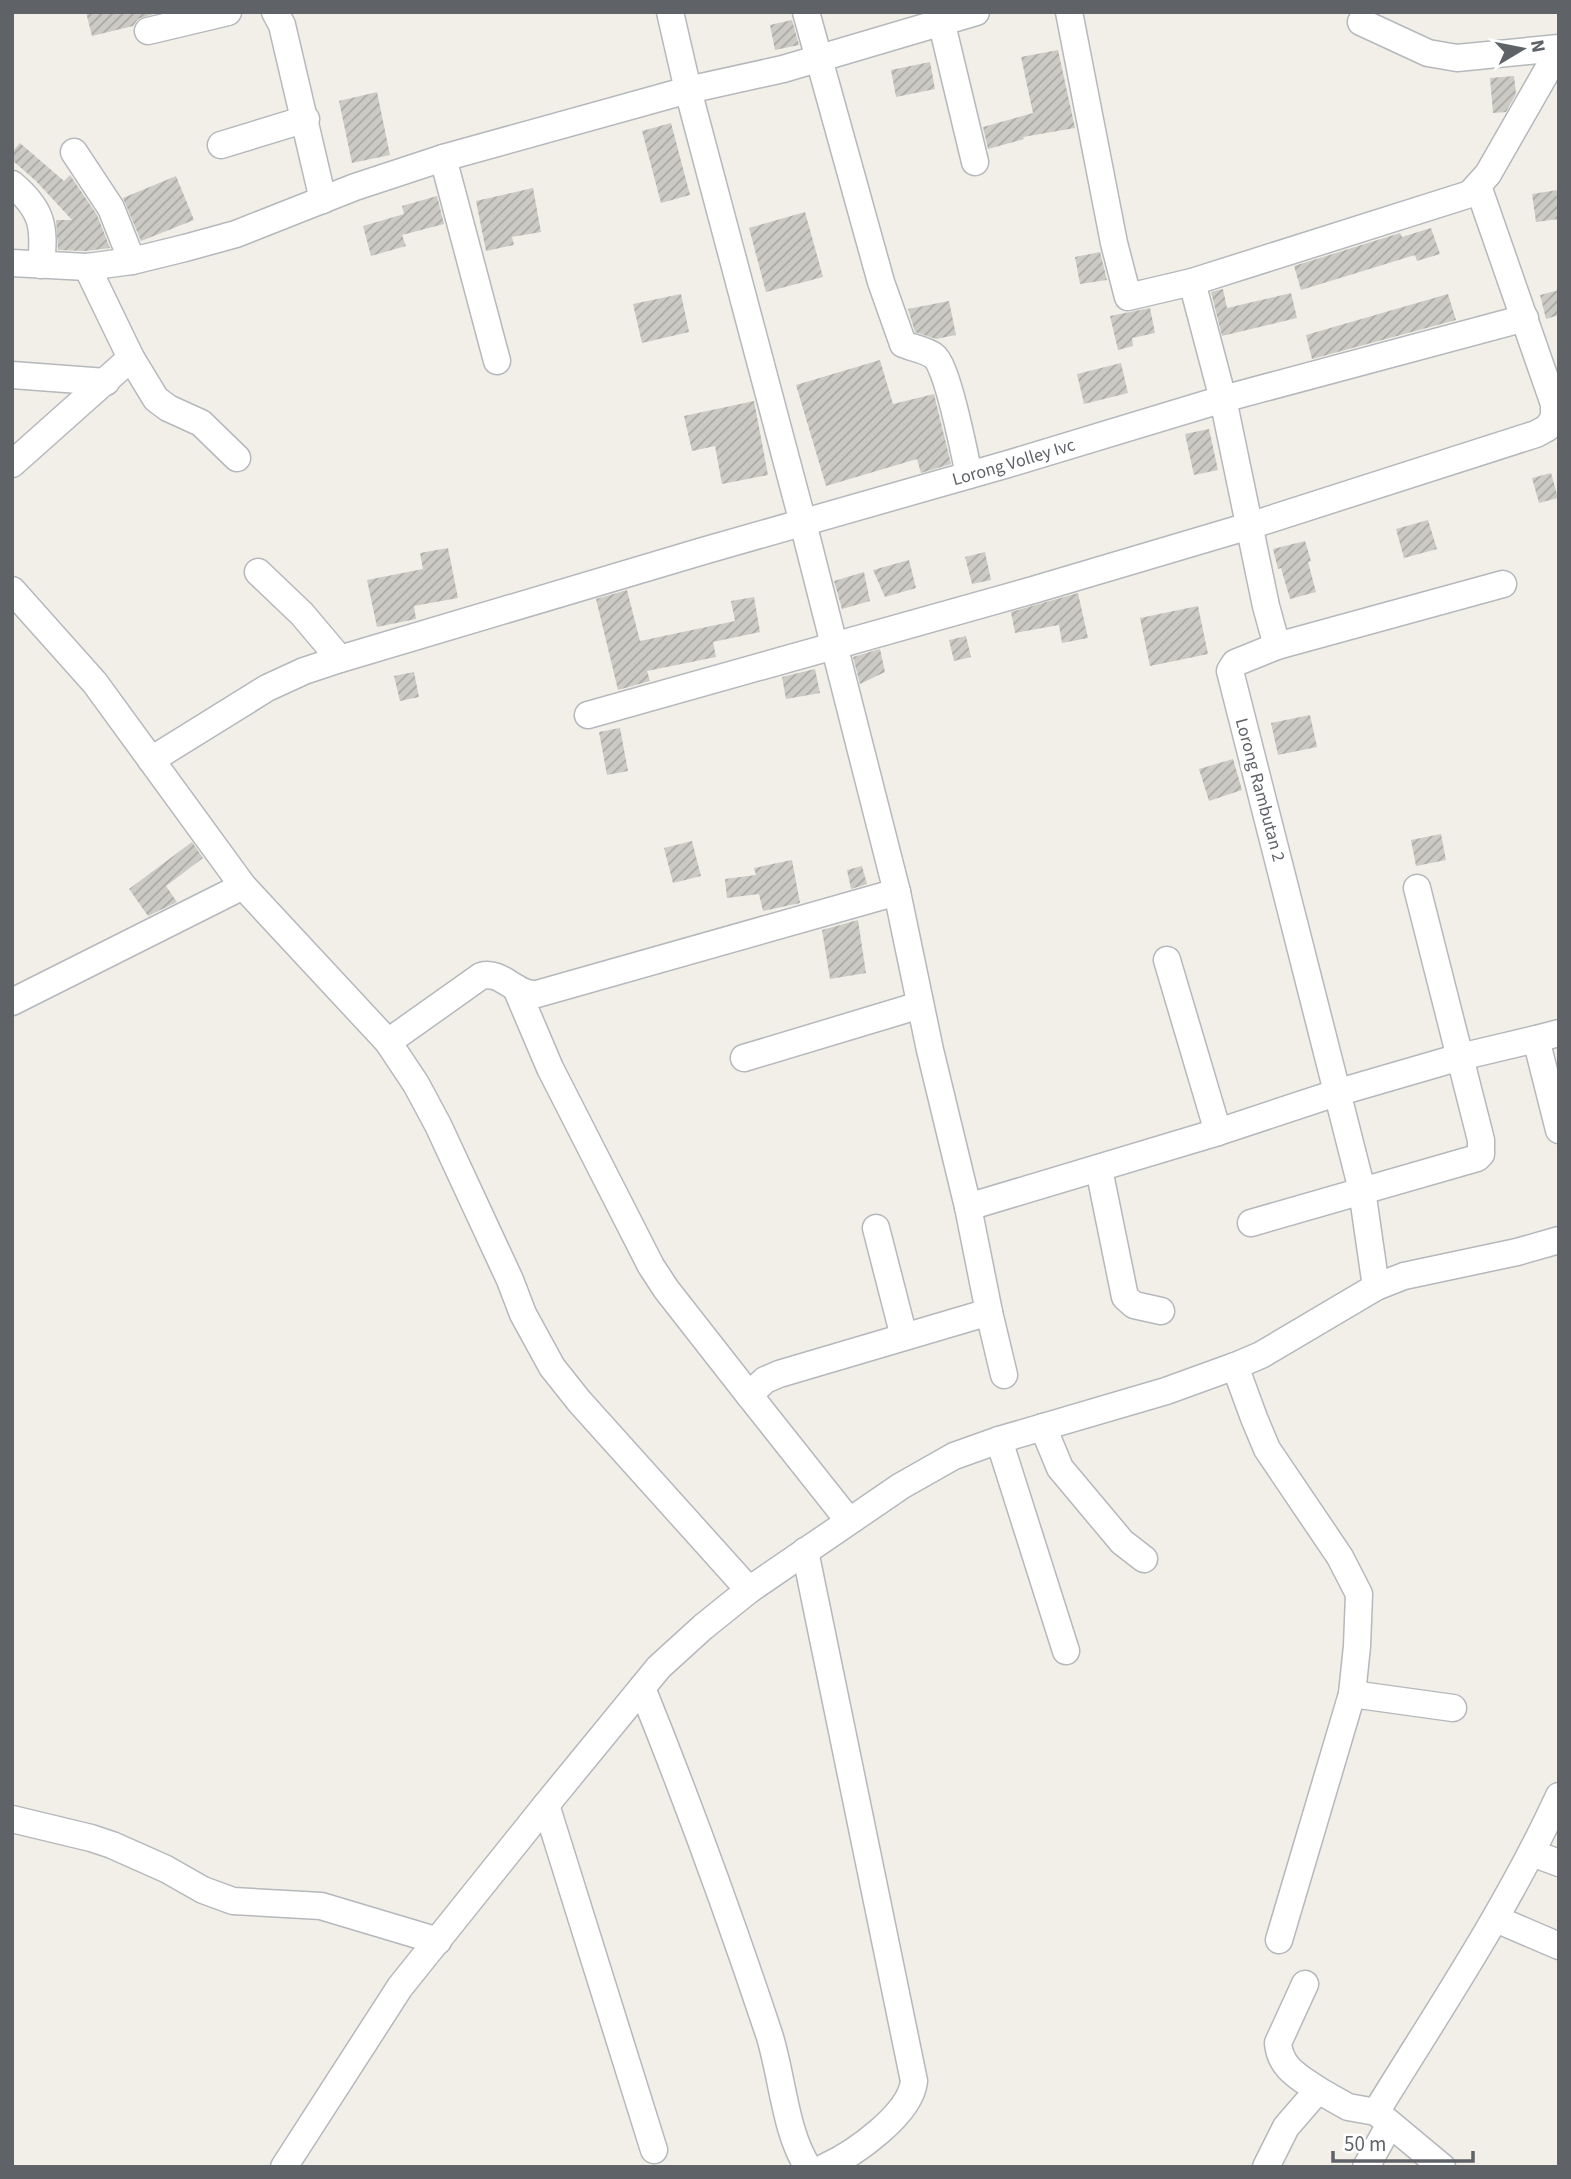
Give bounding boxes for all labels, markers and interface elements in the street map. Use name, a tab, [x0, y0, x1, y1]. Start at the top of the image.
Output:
north arrow	[1487, 14, 1557, 84]
text: N	[1523, 38, 1552, 55]
street label: Lorong Volley Ivc	[949, 432, 1078, 492]
street label: Lorong Rambutan 2	[1229, 715, 1291, 865]
scale bar	[1333, 2120, 1473, 2164]
text: 50 m	[1344, 2129, 1386, 2159]

